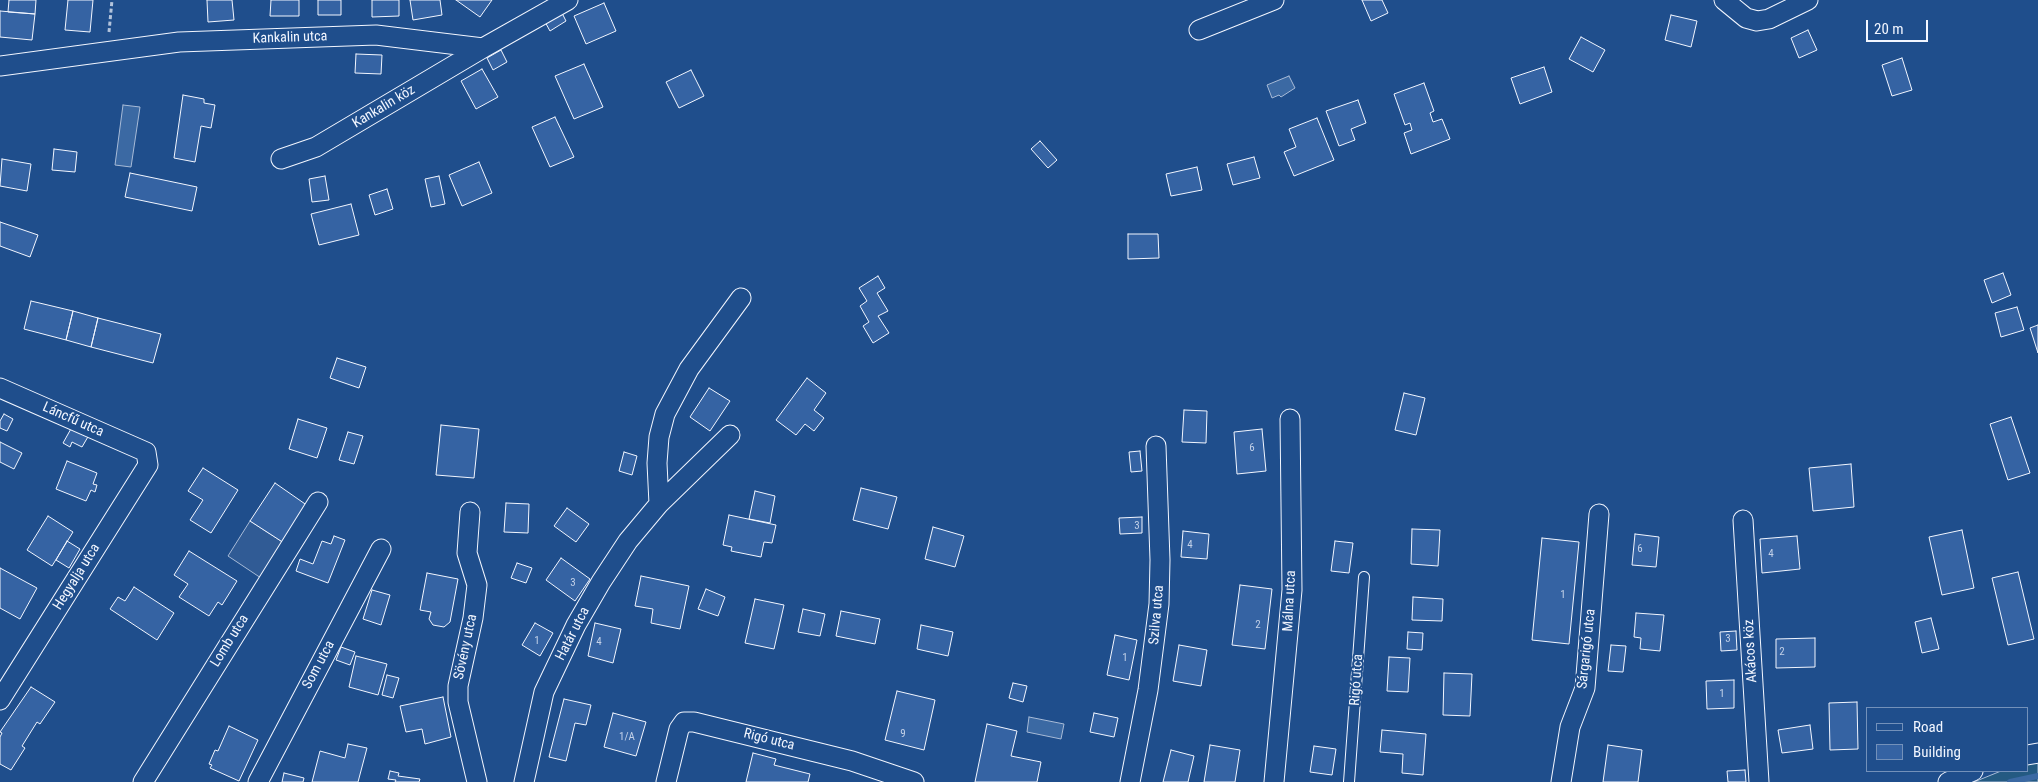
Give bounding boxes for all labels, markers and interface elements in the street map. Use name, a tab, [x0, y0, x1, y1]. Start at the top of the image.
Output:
scale bar	[1868, 10, 1930, 42]
text: 20 m	[1874, 20, 1904, 38]
street label: Kankalin utca	[252, 28, 328, 48]
street label: Kankalin köz	[350, 82, 418, 132]
street label: Láncfű utca	[40, 399, 106, 441]
house number: 6	[1249, 441, 1255, 455]
house number: 3	[1134, 519, 1140, 533]
house number: 4	[1187, 538, 1193, 552]
street label: Hegyalja utca	[50, 541, 104, 613]
house number: 6	[1637, 542, 1643, 556]
house number: 4	[1768, 547, 1774, 561]
street label: Málna utca	[1280, 570, 1300, 632]
house number: 3	[570, 576, 576, 590]
street label: Szilva utca	[1146, 585, 1168, 645]
house number: 1	[1560, 588, 1566, 602]
street label: Határ utca	[552, 604, 594, 664]
street label: Sárgarigó utca	[1574, 608, 1600, 690]
street label: Lomb utca	[207, 612, 253, 670]
street label: Sövény utca	[451, 613, 481, 681]
house number: 2	[1255, 618, 1261, 632]
street label: Akácos köz	[1741, 619, 1761, 683]
house number: 3	[1725, 632, 1731, 646]
house number: 1	[534, 634, 540, 648]
house number: 4	[596, 635, 602, 649]
street label: Som utca	[299, 638, 339, 692]
house number: 2	[1779, 645, 1785, 659]
house number: 1	[1122, 651, 1128, 665]
street label: Rigó utca	[1347, 654, 1367, 706]
house number: 1	[1719, 687, 1725, 701]
legend	[1866, 707, 2028, 772]
text: Road	[1913, 718, 1943, 736]
street label: Rigó utca	[742, 726, 796, 754]
house number: 9	[900, 727, 906, 741]
house number: 1/A	[619, 730, 635, 744]
text: Building	[1913, 743, 1961, 761]

